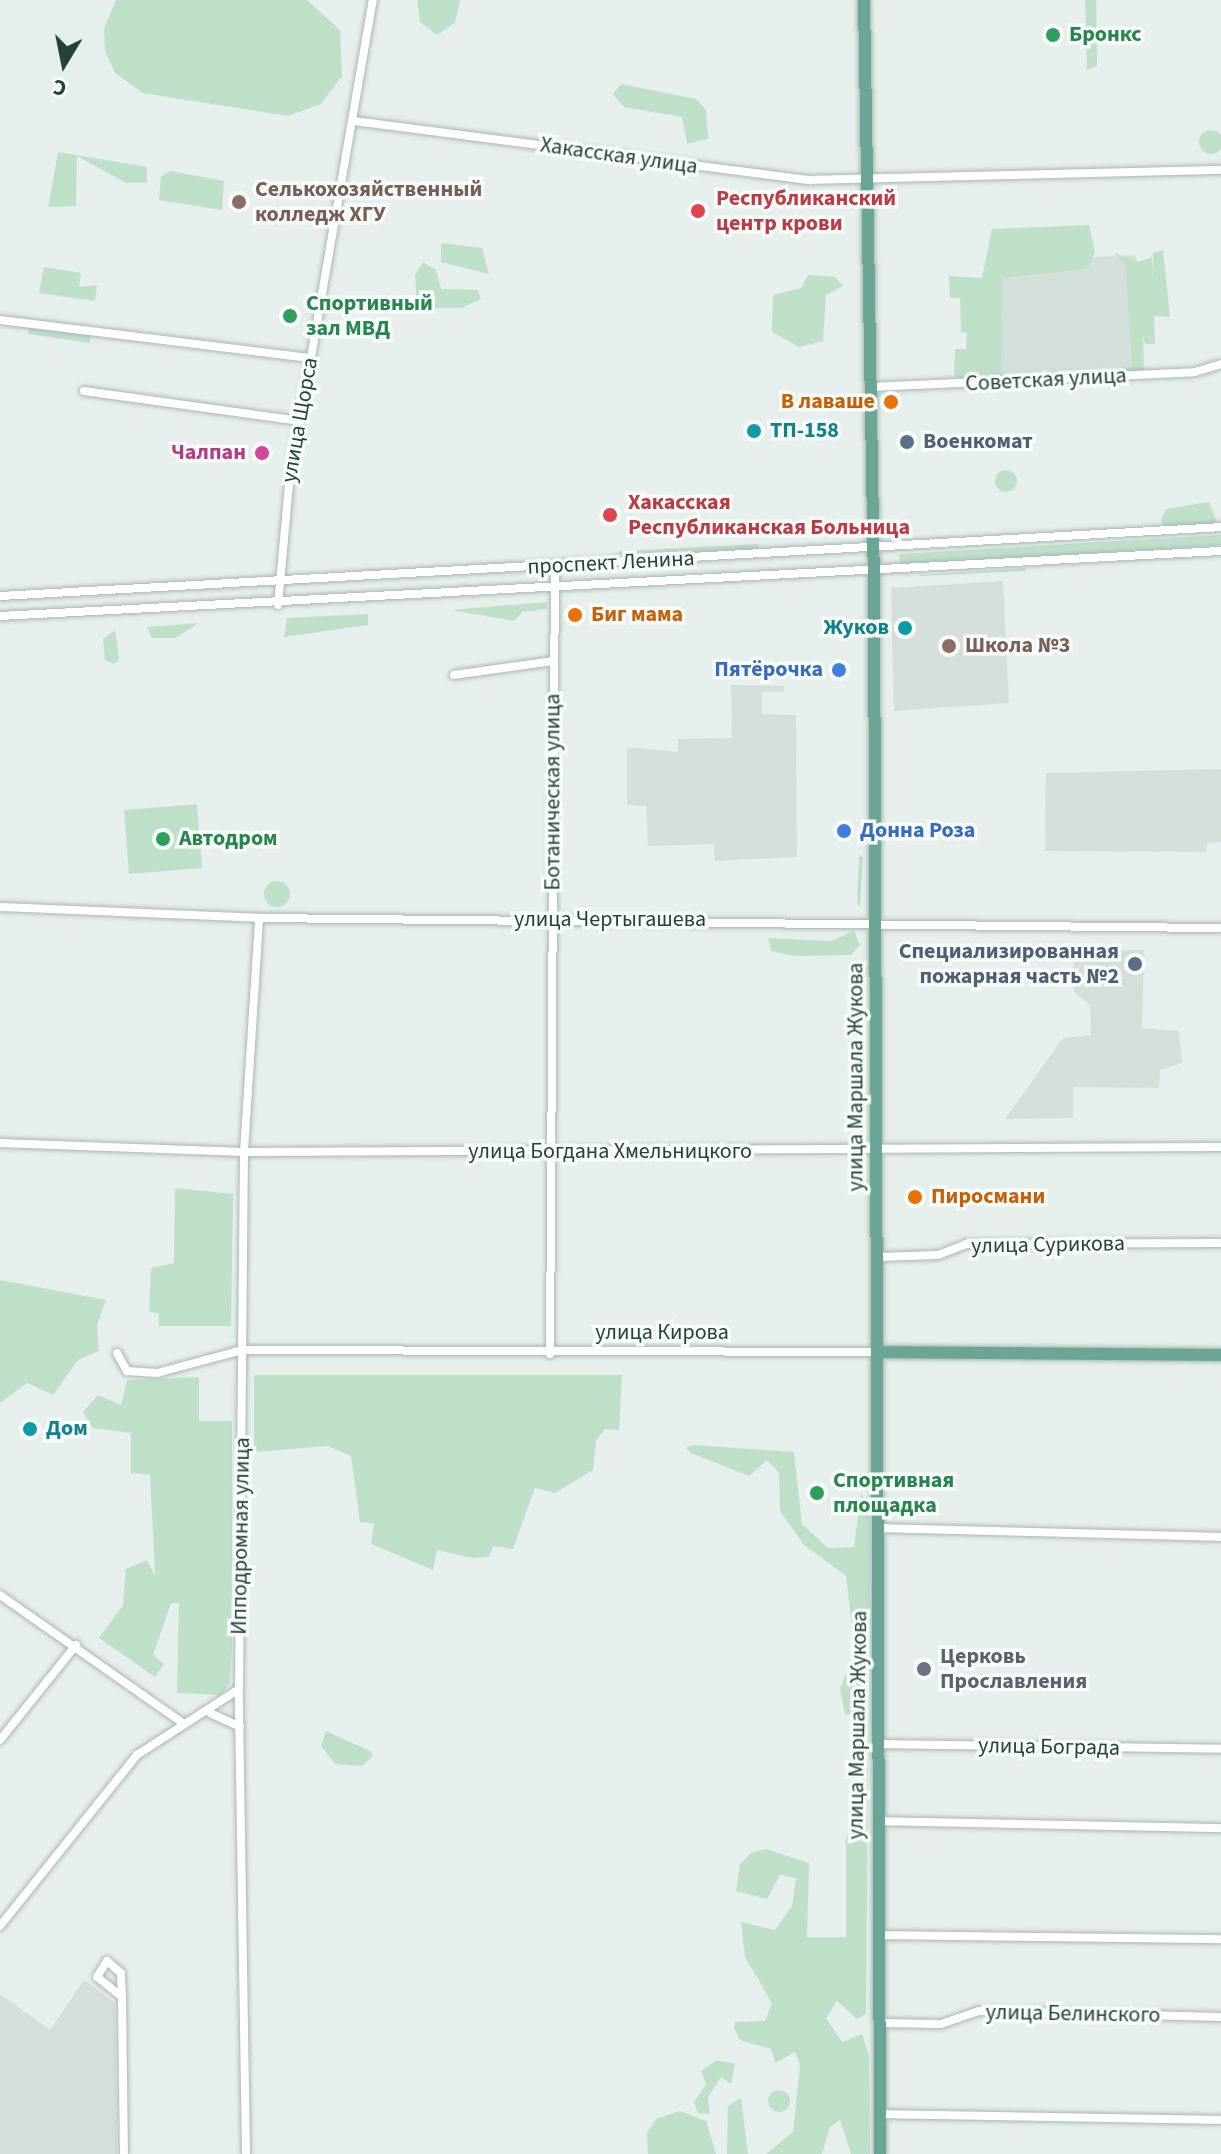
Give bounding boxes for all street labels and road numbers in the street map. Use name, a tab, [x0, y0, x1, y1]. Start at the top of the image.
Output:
street label: Хакасская улица	[539, 132, 699, 180]
street label: улица Щорса	[276, 355, 324, 485]
street label: Советская улица	[965, 363, 1127, 397]
street label: проспект Ленина	[527, 545, 695, 581]
street label: Ботаническая улица	[540, 693, 566, 891]
street label: улица Чертыгашева	[514, 907, 706, 933]
street label: улица Маршала Жукова	[843, 963, 869, 1191]
street label: улица Богдана Хмельницкого	[468, 1139, 752, 1165]
street label: улица Сурикова	[971, 1230, 1125, 1260]
street label: улица Кирова	[595, 1320, 729, 1346]
street label: Ипподромная улица	[226, 1437, 256, 1635]
street label: улица Маршала Жукова	[843, 1610, 873, 1840]
street label: улица Бограда	[978, 1733, 1120, 1761]
street label: улица Белинского	[985, 1999, 1161, 2029]

